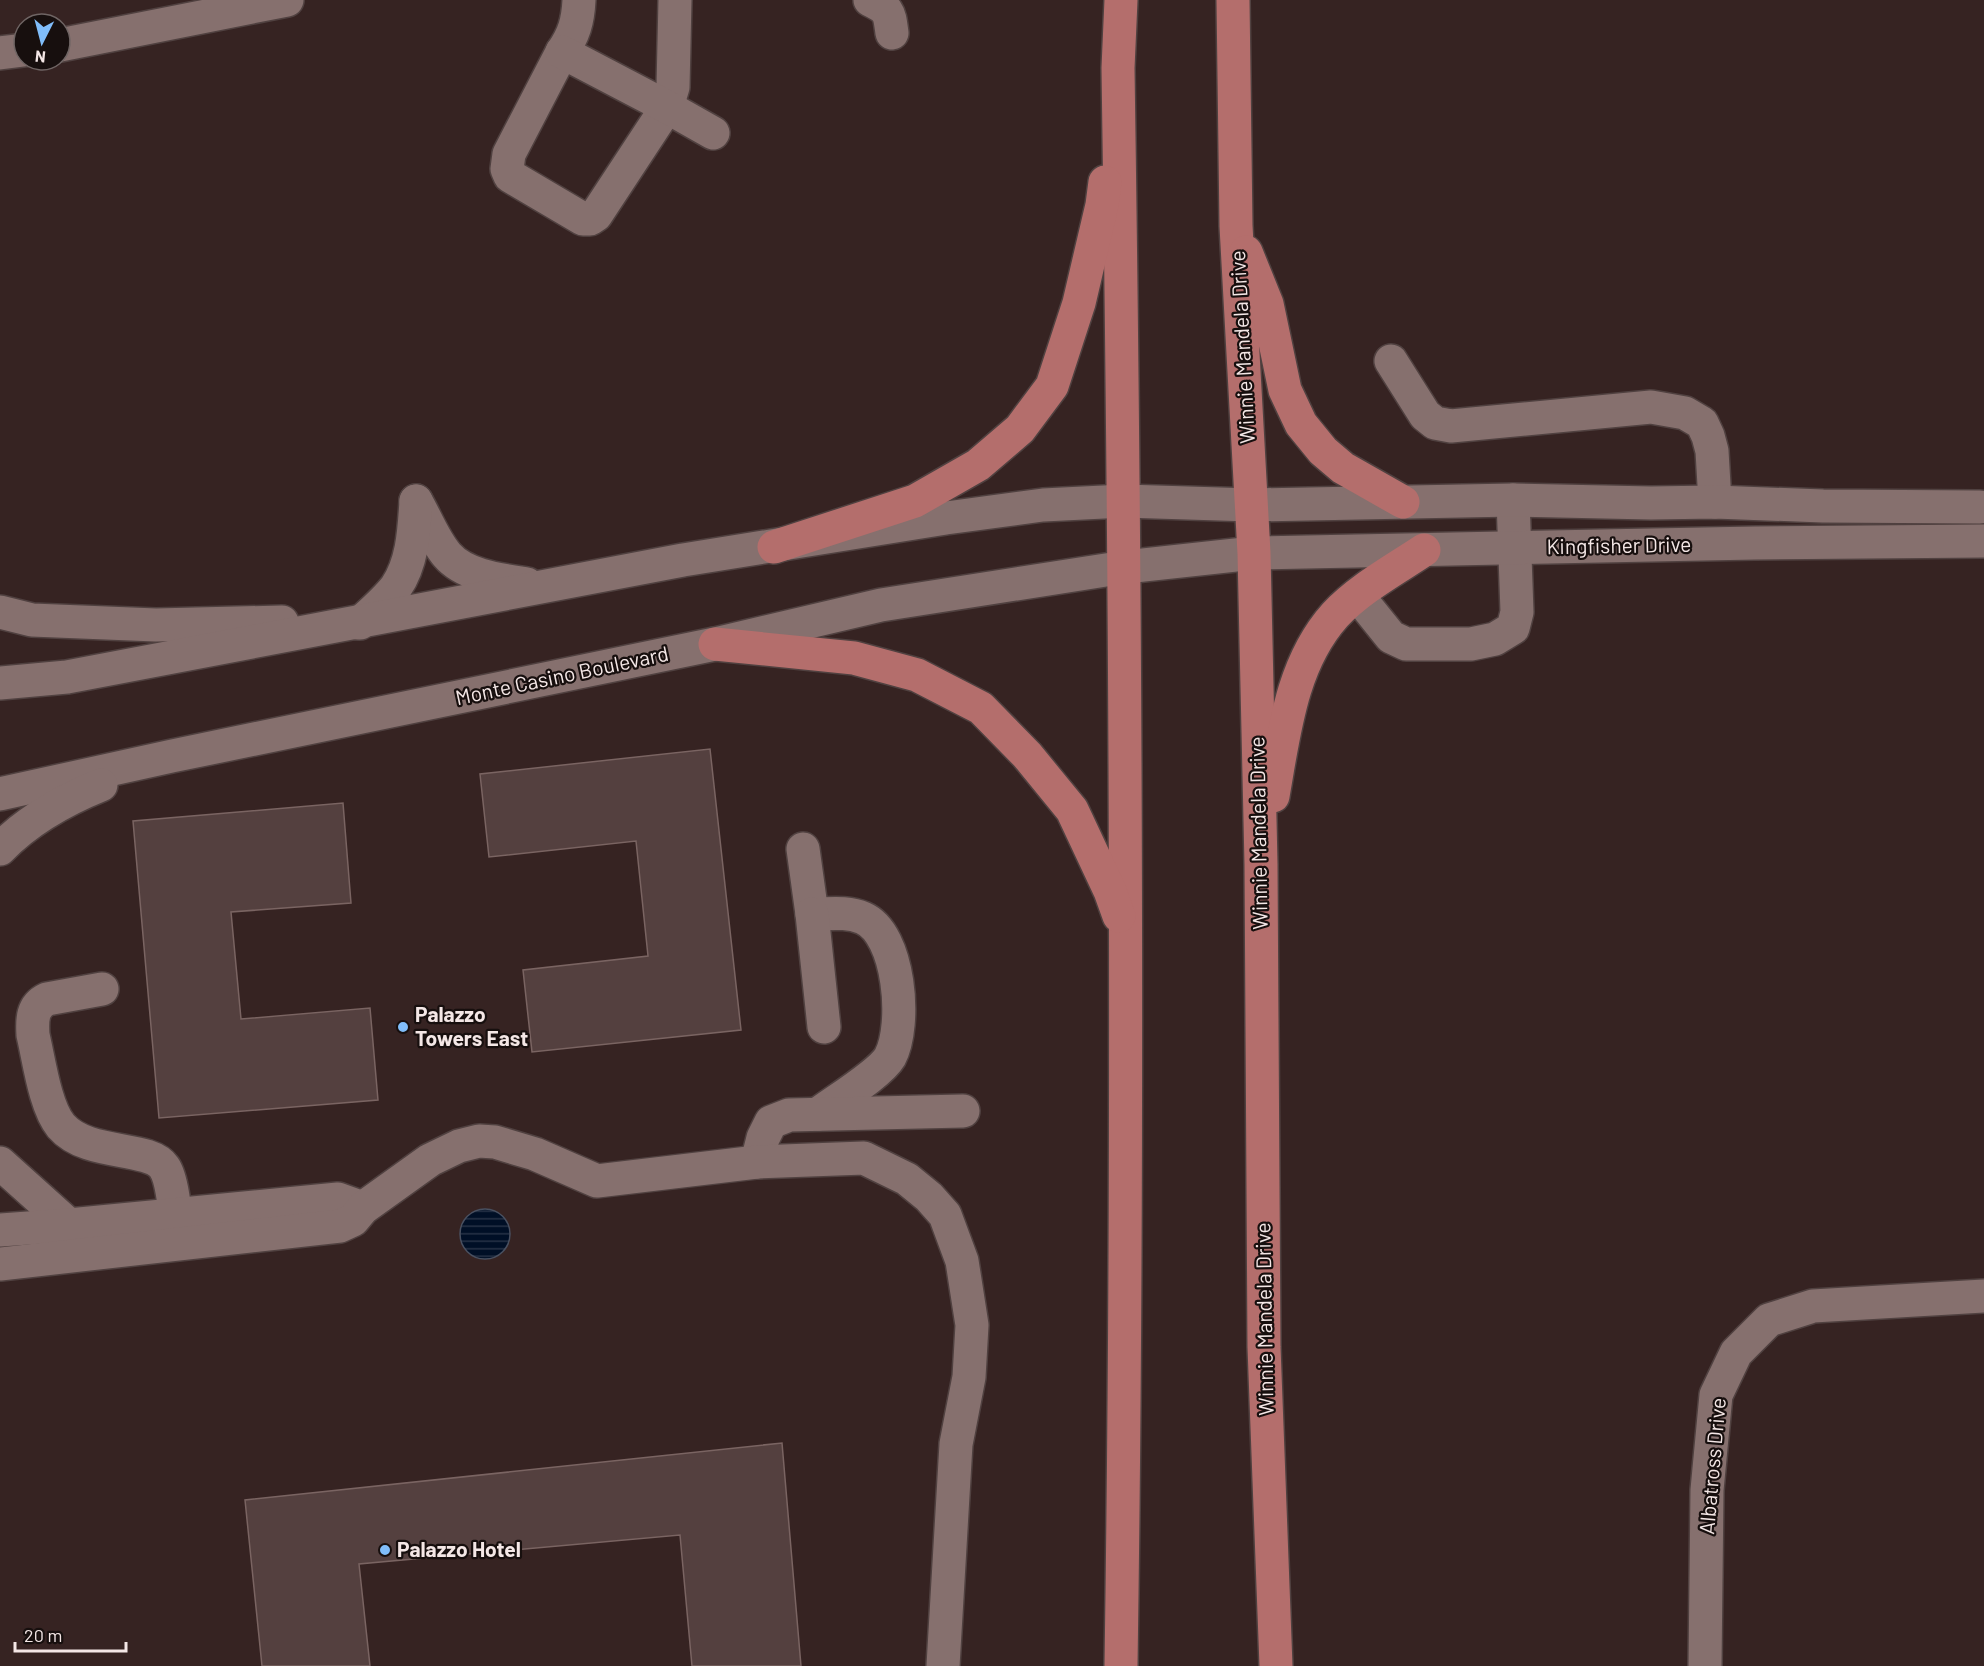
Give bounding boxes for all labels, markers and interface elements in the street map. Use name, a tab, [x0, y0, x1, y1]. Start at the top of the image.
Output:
north arrow	[12, 12, 72, 72]
text: N	[34, 47, 47, 67]
street label: Winnie Mandela Drive	[1224, 250, 1259, 444]
street label: Kingfisher Drive	[1546, 531, 1692, 558]
street label: Monte Casino Boulevard	[453, 640, 671, 709]
street label: Winnie Mandela Drive	[1243, 736, 1272, 930]
place label: Palazzo Towers East	[415, 1001, 528, 1050]
marker: Palazzo Towers East	[396, 1020, 410, 1034]
street label: Winnie Mandela Drive	[1249, 1222, 1278, 1416]
street label: Albatross Drive	[1693, 1396, 1730, 1535]
place label: Palazzo Hotel	[397, 1536, 521, 1561]
marker: Palazzo Hotel	[378, 1543, 392, 1557]
scale bar	[15, 1615, 126, 1653]
text: 20 m	[24, 1624, 62, 1646]

